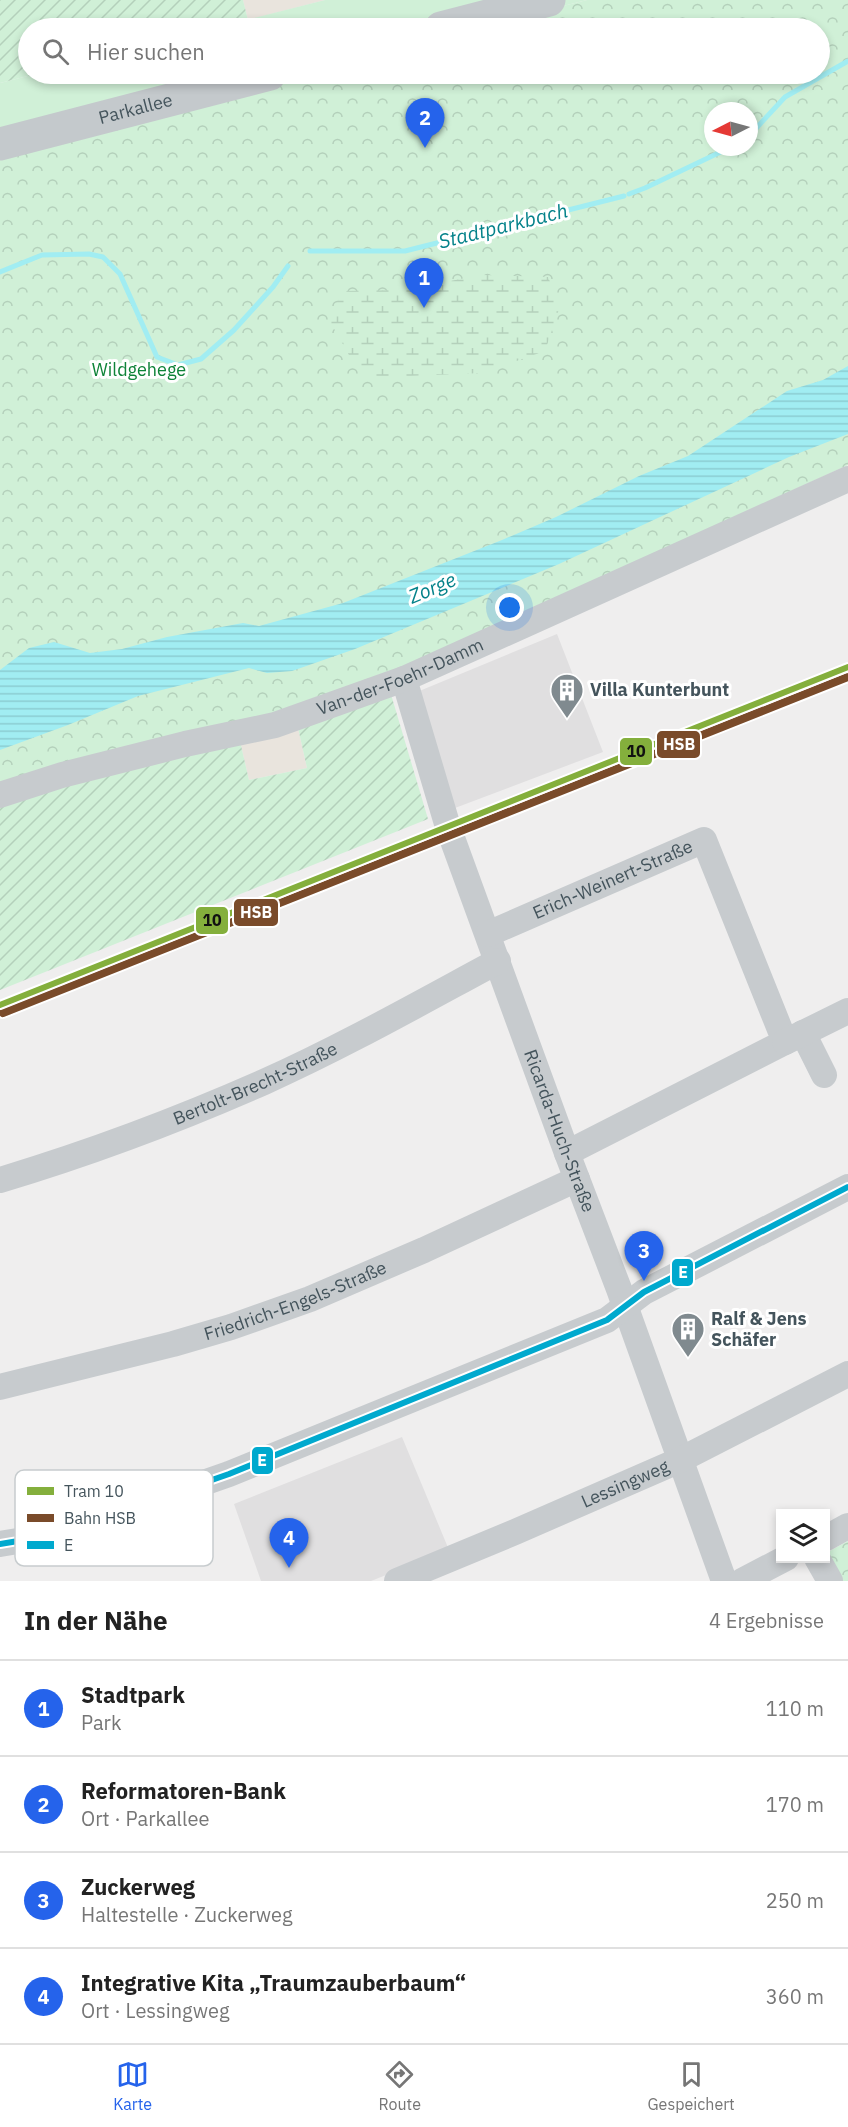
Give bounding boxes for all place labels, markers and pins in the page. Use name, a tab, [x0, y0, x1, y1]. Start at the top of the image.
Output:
pin: 2	[406, 98, 444, 148]
pin: 1	[404, 258, 444, 308]
building icon: Villa Kunterbunt	[549, 672, 585, 719]
place label: Villa Kunterbunt	[590, 678, 729, 701]
pin: 3	[624, 1232, 664, 1281]
place label: Ralf & Jens Schäfer	[711, 1307, 807, 1351]
building icon: Ralf & Jens Schäfer	[670, 1311, 706, 1358]
pin: 4	[270, 1518, 308, 1568]

